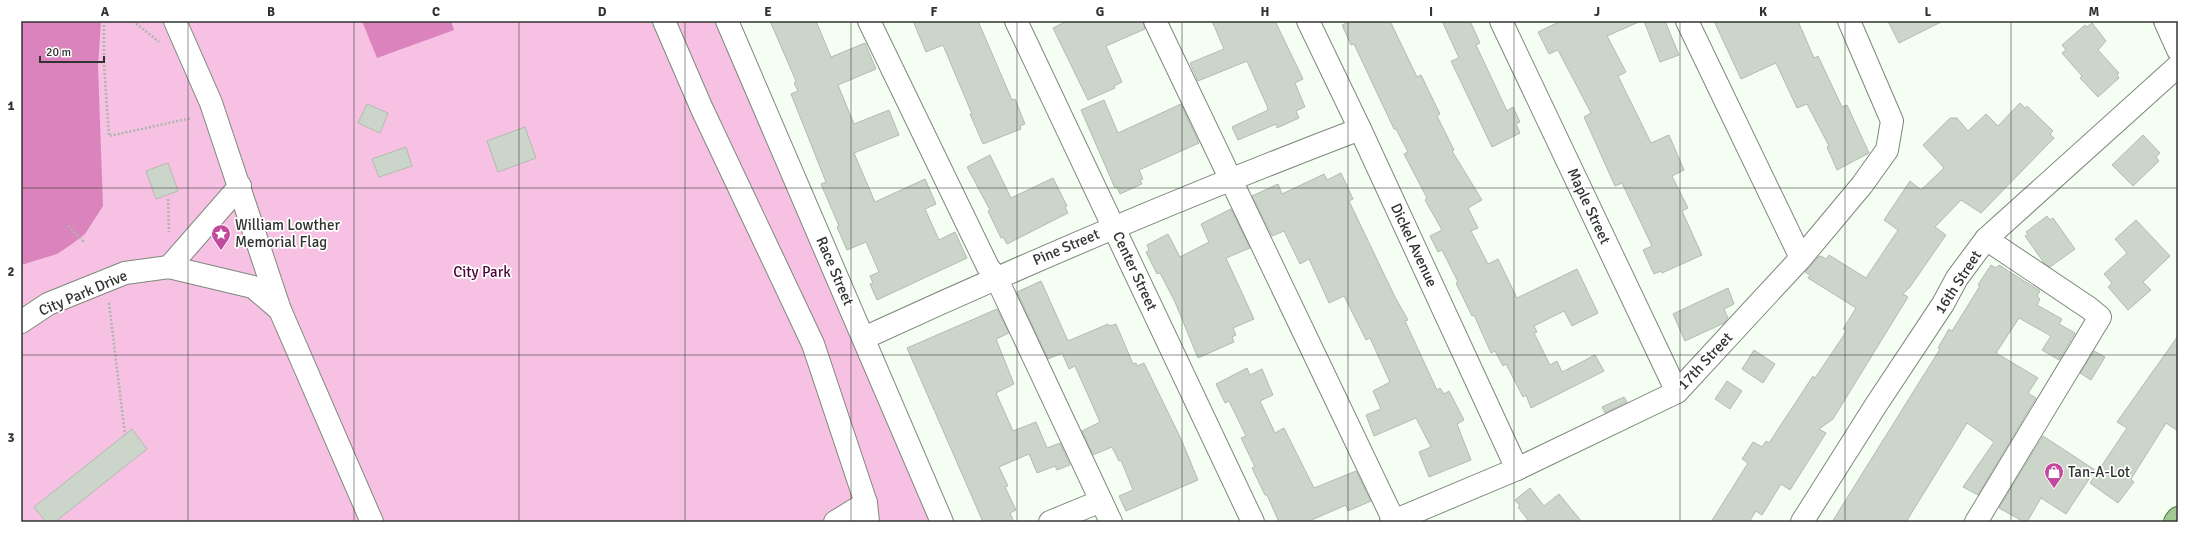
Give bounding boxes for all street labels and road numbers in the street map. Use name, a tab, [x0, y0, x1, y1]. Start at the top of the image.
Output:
street label: Maple Street	[1564, 165, 1614, 247]
street label: Dickel Avenue	[1387, 200, 1441, 290]
street label: Pine Street	[1030, 225, 1102, 269]
street label: Center Street	[1109, 229, 1161, 313]
street label: Race Street	[812, 234, 858, 308]
street label: 16th Street	[1931, 247, 1985, 317]
street label: City Park Drive	[36, 266, 130, 320]
street label: 17th Street	[1674, 329, 1736, 393]

